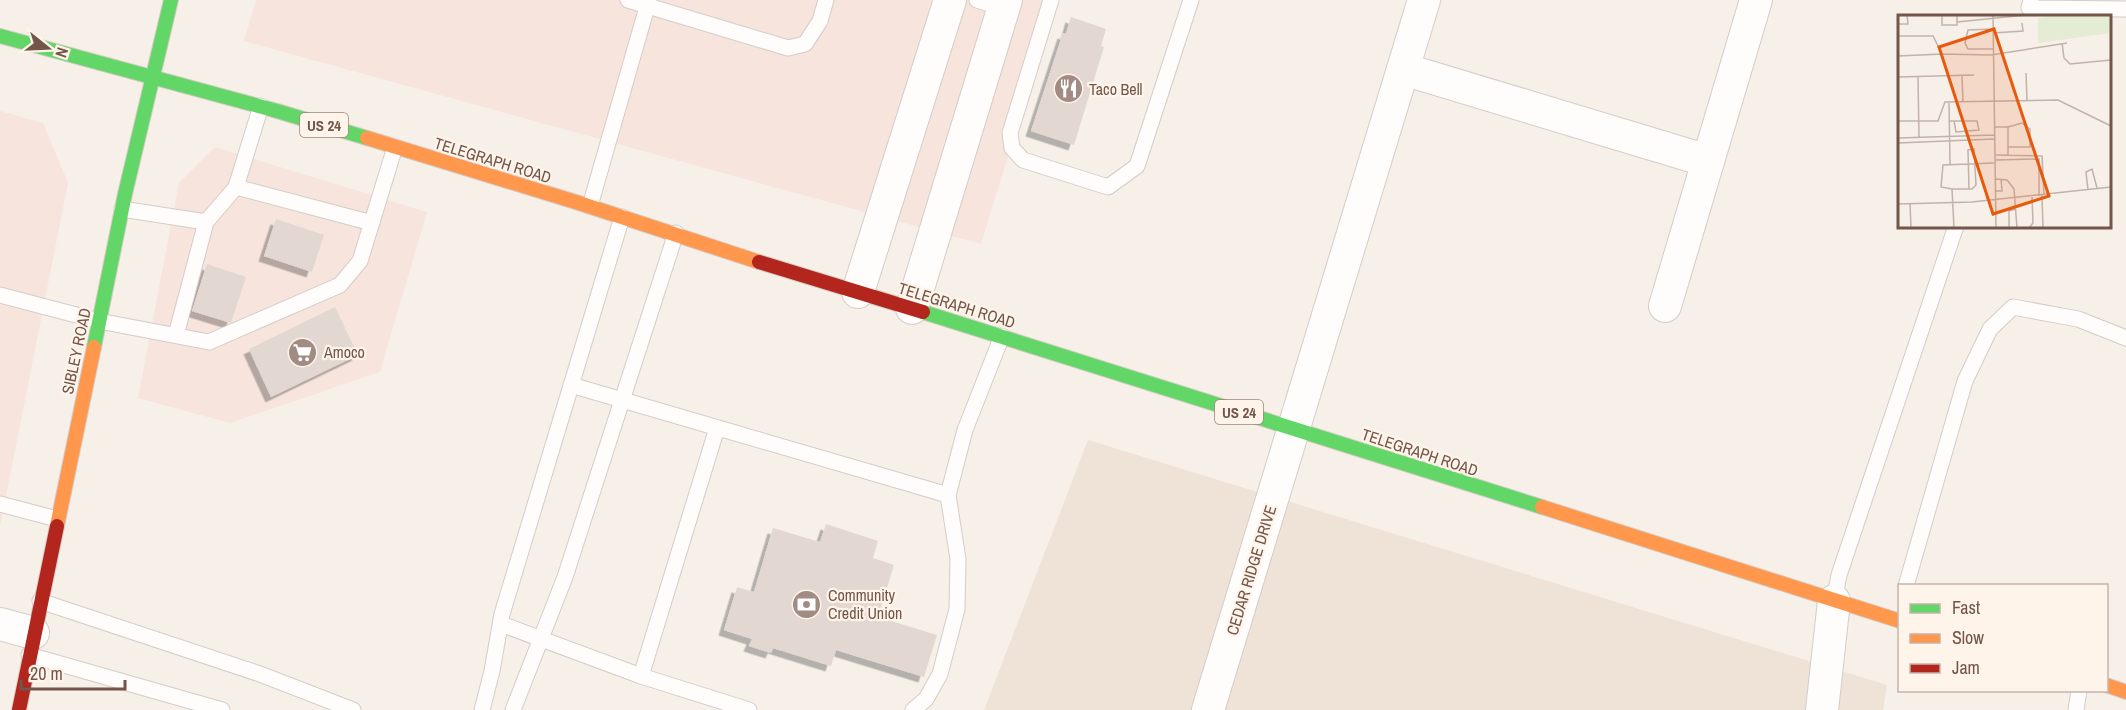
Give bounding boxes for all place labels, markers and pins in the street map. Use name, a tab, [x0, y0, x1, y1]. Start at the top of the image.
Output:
restaurant icon: Taco Bell	[1052, 73, 1084, 105]
place label: Taco Bell	[1089, 78, 1143, 100]
supermarket icon: Amoco	[287, 336, 319, 368]
place label: Amoco	[323, 341, 365, 363]
place label: Community Credit Union	[828, 584, 902, 624]
bank icon: Community Credit Union	[791, 588, 823, 620]

